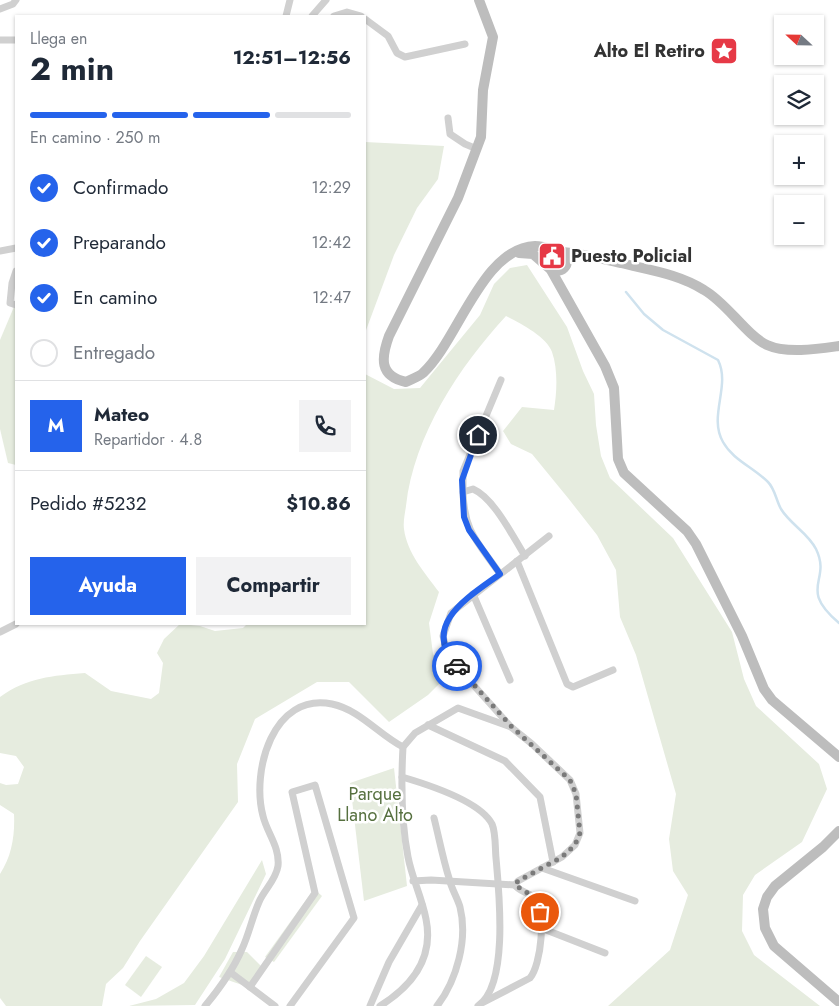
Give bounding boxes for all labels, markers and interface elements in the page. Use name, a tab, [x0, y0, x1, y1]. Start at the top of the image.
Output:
north arrow	[774, 15, 824, 65]
map controls	[774, 15, 824, 245]
text: Llega en	[30, 27, 87, 50]
place icon: Alto El Retiro	[709, 36, 739, 66]
place label: Alto El Retiro	[593, 38, 705, 64]
text: 12:51–12:56	[233, 44, 351, 71]
text: 2 min	[30, 46, 114, 92]
button: layers	[774, 75, 824, 125]
text: En camino · 250 m	[30, 126, 161, 149]
button: +	[774, 135, 824, 185]
icon: check	[30, 174, 58, 202]
text: Confirmado	[73, 174, 168, 201]
text: 12:29	[312, 176, 351, 199]
button: −	[774, 195, 824, 245]
icon: check	[30, 229, 58, 257]
text: Preparando	[73, 229, 166, 256]
text: 12:42	[311, 231, 351, 254]
public building icon: Puesto Policial	[537, 241, 567, 271]
place label: Puesto Policial	[571, 243, 692, 269]
icon: check	[30, 284, 58, 312]
text: En camino	[73, 284, 157, 311]
text: 12:47	[312, 286, 351, 309]
text: Entregado	[73, 339, 155, 366]
button: phone	[299, 400, 351, 452]
text: Mateo	[94, 401, 149, 428]
text: M	[48, 412, 64, 439]
pin	[457, 414, 499, 456]
icon: home	[464, 421, 492, 449]
text: Repartidor · 4.8	[94, 428, 202, 451]
text: Pedido #5232	[30, 490, 147, 517]
text: $10.86	[286, 490, 351, 517]
button: Ayuda	[30, 557, 186, 615]
button: Compartir	[196, 557, 351, 615]
courier	[432, 641, 482, 691]
icon: car	[443, 652, 471, 680]
park label: Parque Llano Alto	[337, 781, 413, 828]
pin	[519, 891, 561, 933]
icon: bag	[526, 898, 554, 926]

